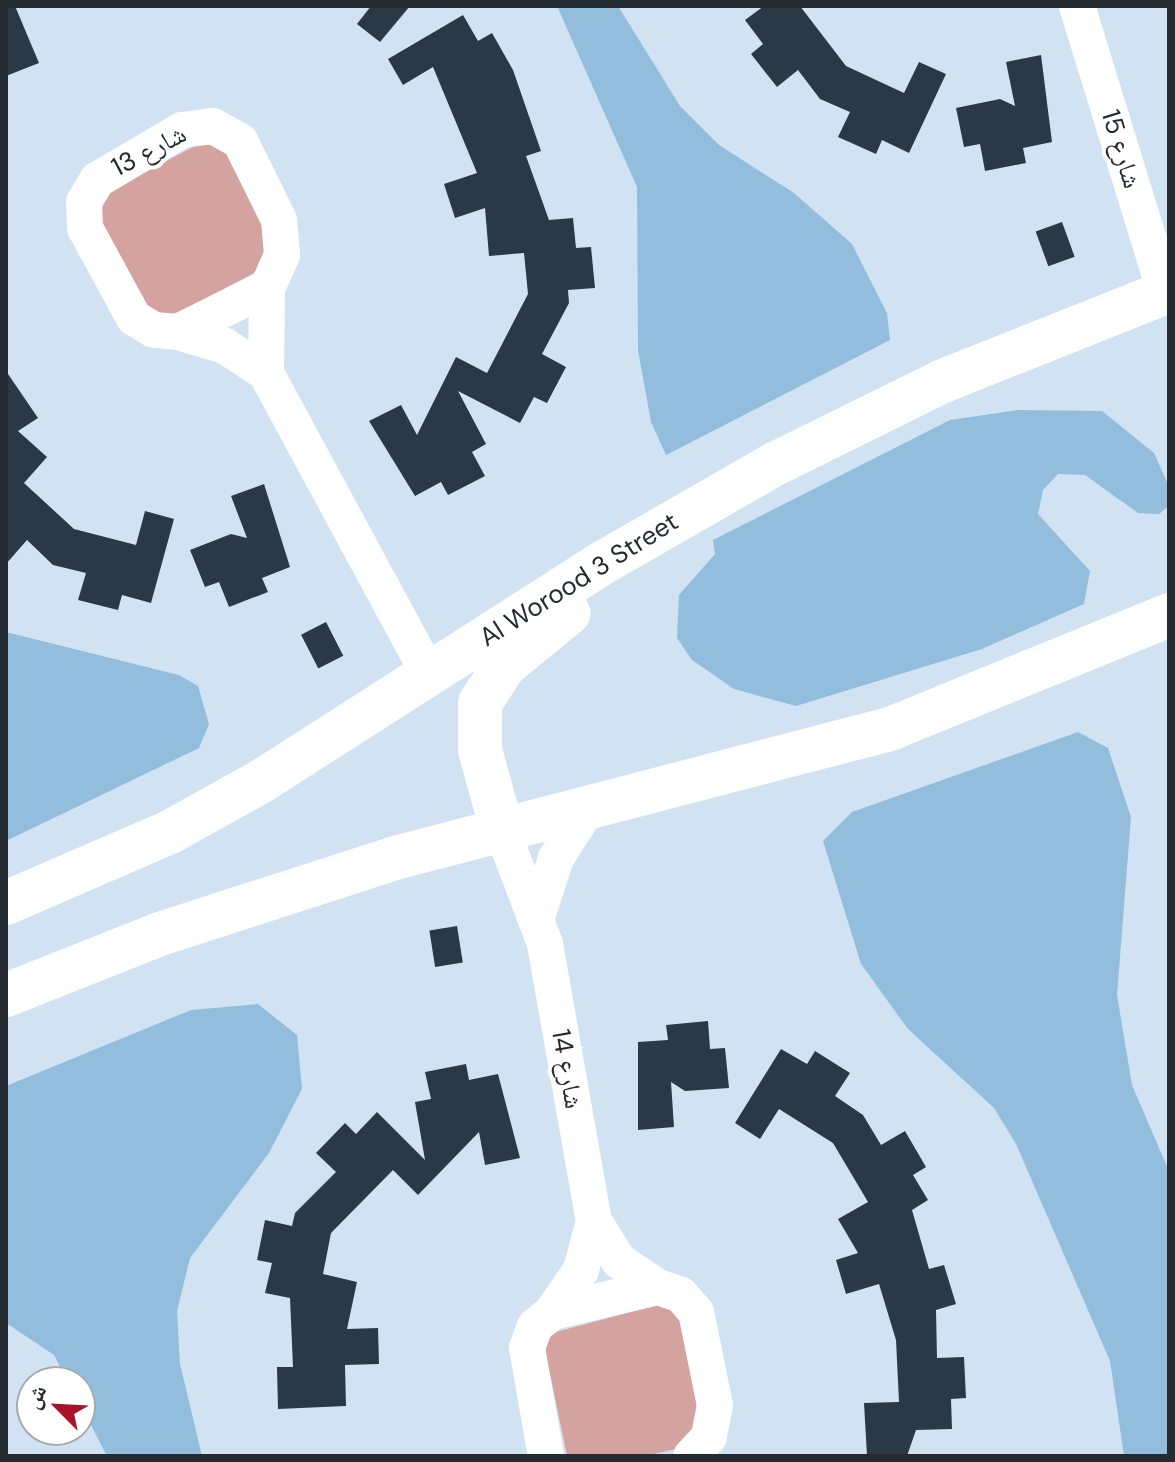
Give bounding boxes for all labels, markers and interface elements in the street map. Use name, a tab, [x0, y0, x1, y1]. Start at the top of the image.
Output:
street label: شارع 15	[1094, 106, 1148, 192]
street label: شارع 13	[106, 118, 192, 184]
street label: Al Worood 3 Street	[474, 506, 684, 654]
street label: شارع 14	[545, 1027, 589, 1111]
north arrow	[16, 1366, 96, 1446]
text: ش	[17, 1380, 53, 1413]

